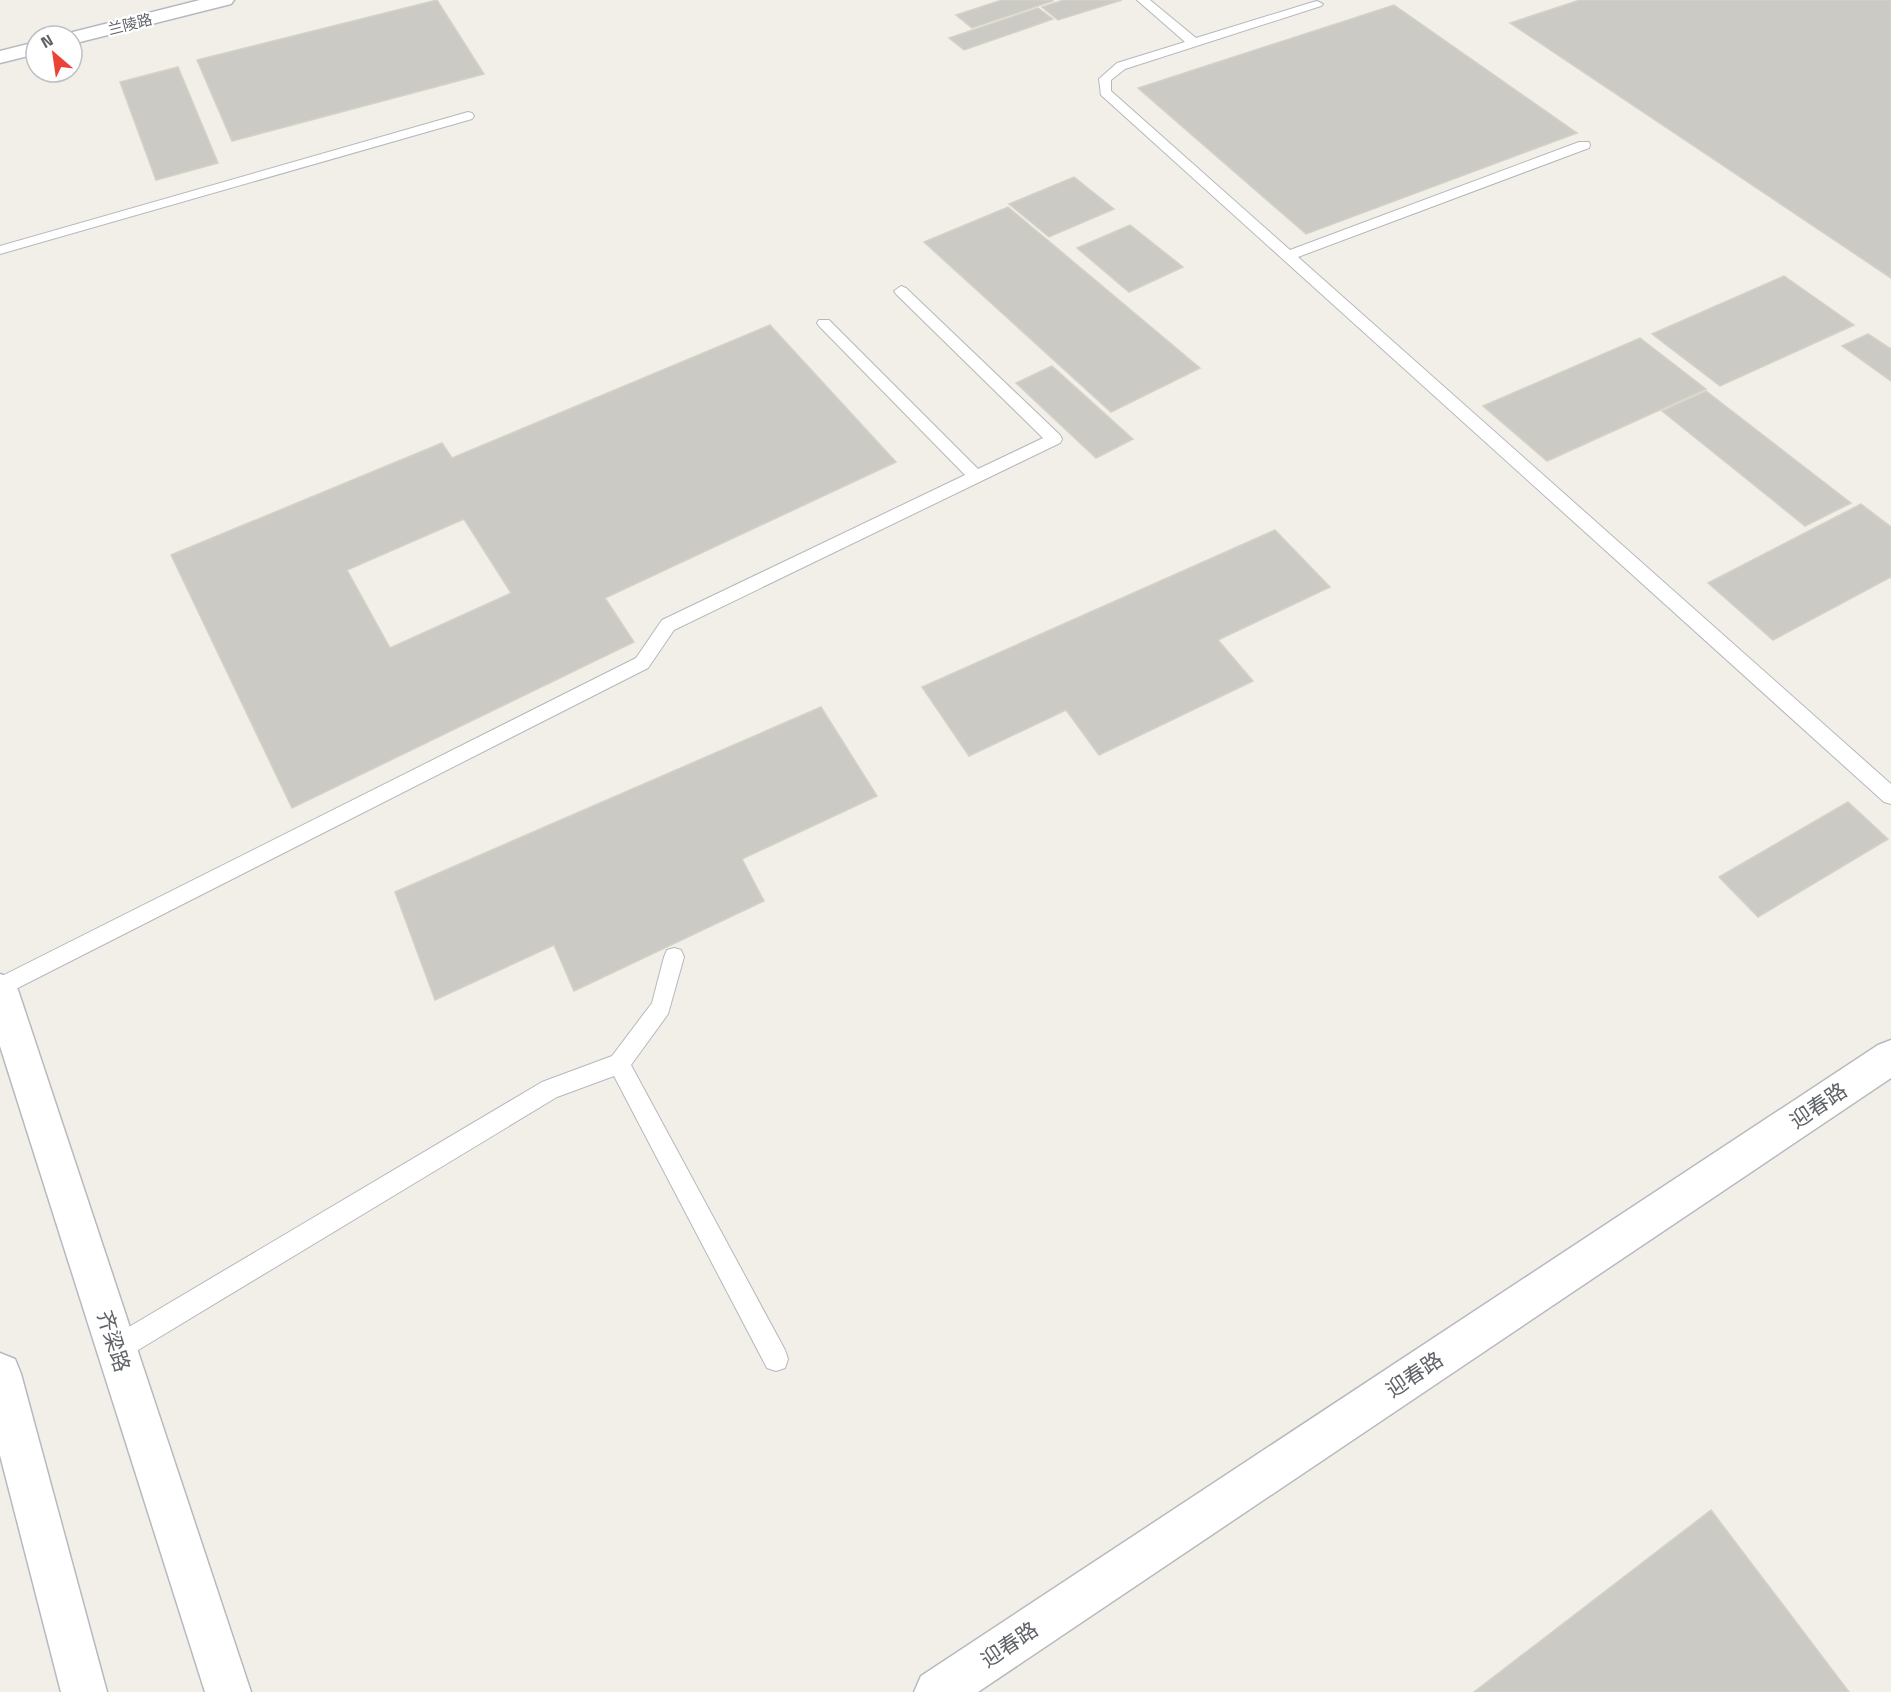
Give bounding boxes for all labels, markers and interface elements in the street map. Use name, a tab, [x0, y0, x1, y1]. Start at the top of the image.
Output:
street label: 兰陵路	[105, 7, 155, 41]
north arrow	[24, 24, 84, 84]
text: N	[36, 28, 57, 54]
street label: 迎春路	[1783, 1074, 1853, 1136]
street label: 齐梁路	[89, 1306, 139, 1376]
street label: 迎春路	[1379, 1343, 1449, 1405]
street label: 迎春路	[974, 1613, 1044, 1675]

